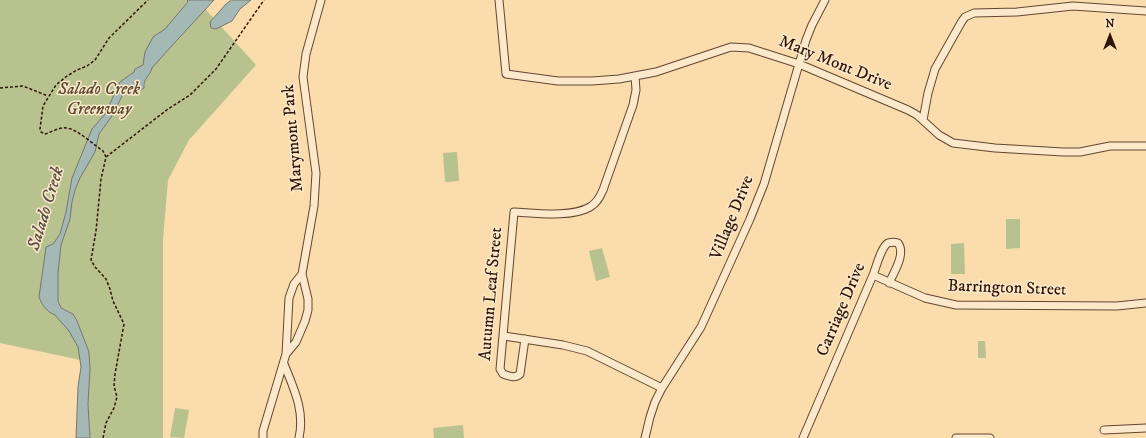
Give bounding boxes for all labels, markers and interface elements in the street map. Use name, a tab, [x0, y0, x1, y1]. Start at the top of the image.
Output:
north arrow	[1090, 16, 1130, 56]
text: N	[1105, 17, 1115, 31]
street label: Mary Mont Drive	[776, 32, 894, 96]
park label: Salado Creek Greenway	[58, 80, 140, 120]
street label: Marymont Park	[279, 83, 309, 193]
water label: Salado Creek	[24, 164, 70, 254]
street label: Village Drive	[707, 173, 759, 263]
street label: Autumn Leaf Street	[476, 226, 508, 362]
street label: Carriage Drive	[813, 260, 871, 360]
street label: Barrington Street	[947, 277, 1067, 301]

